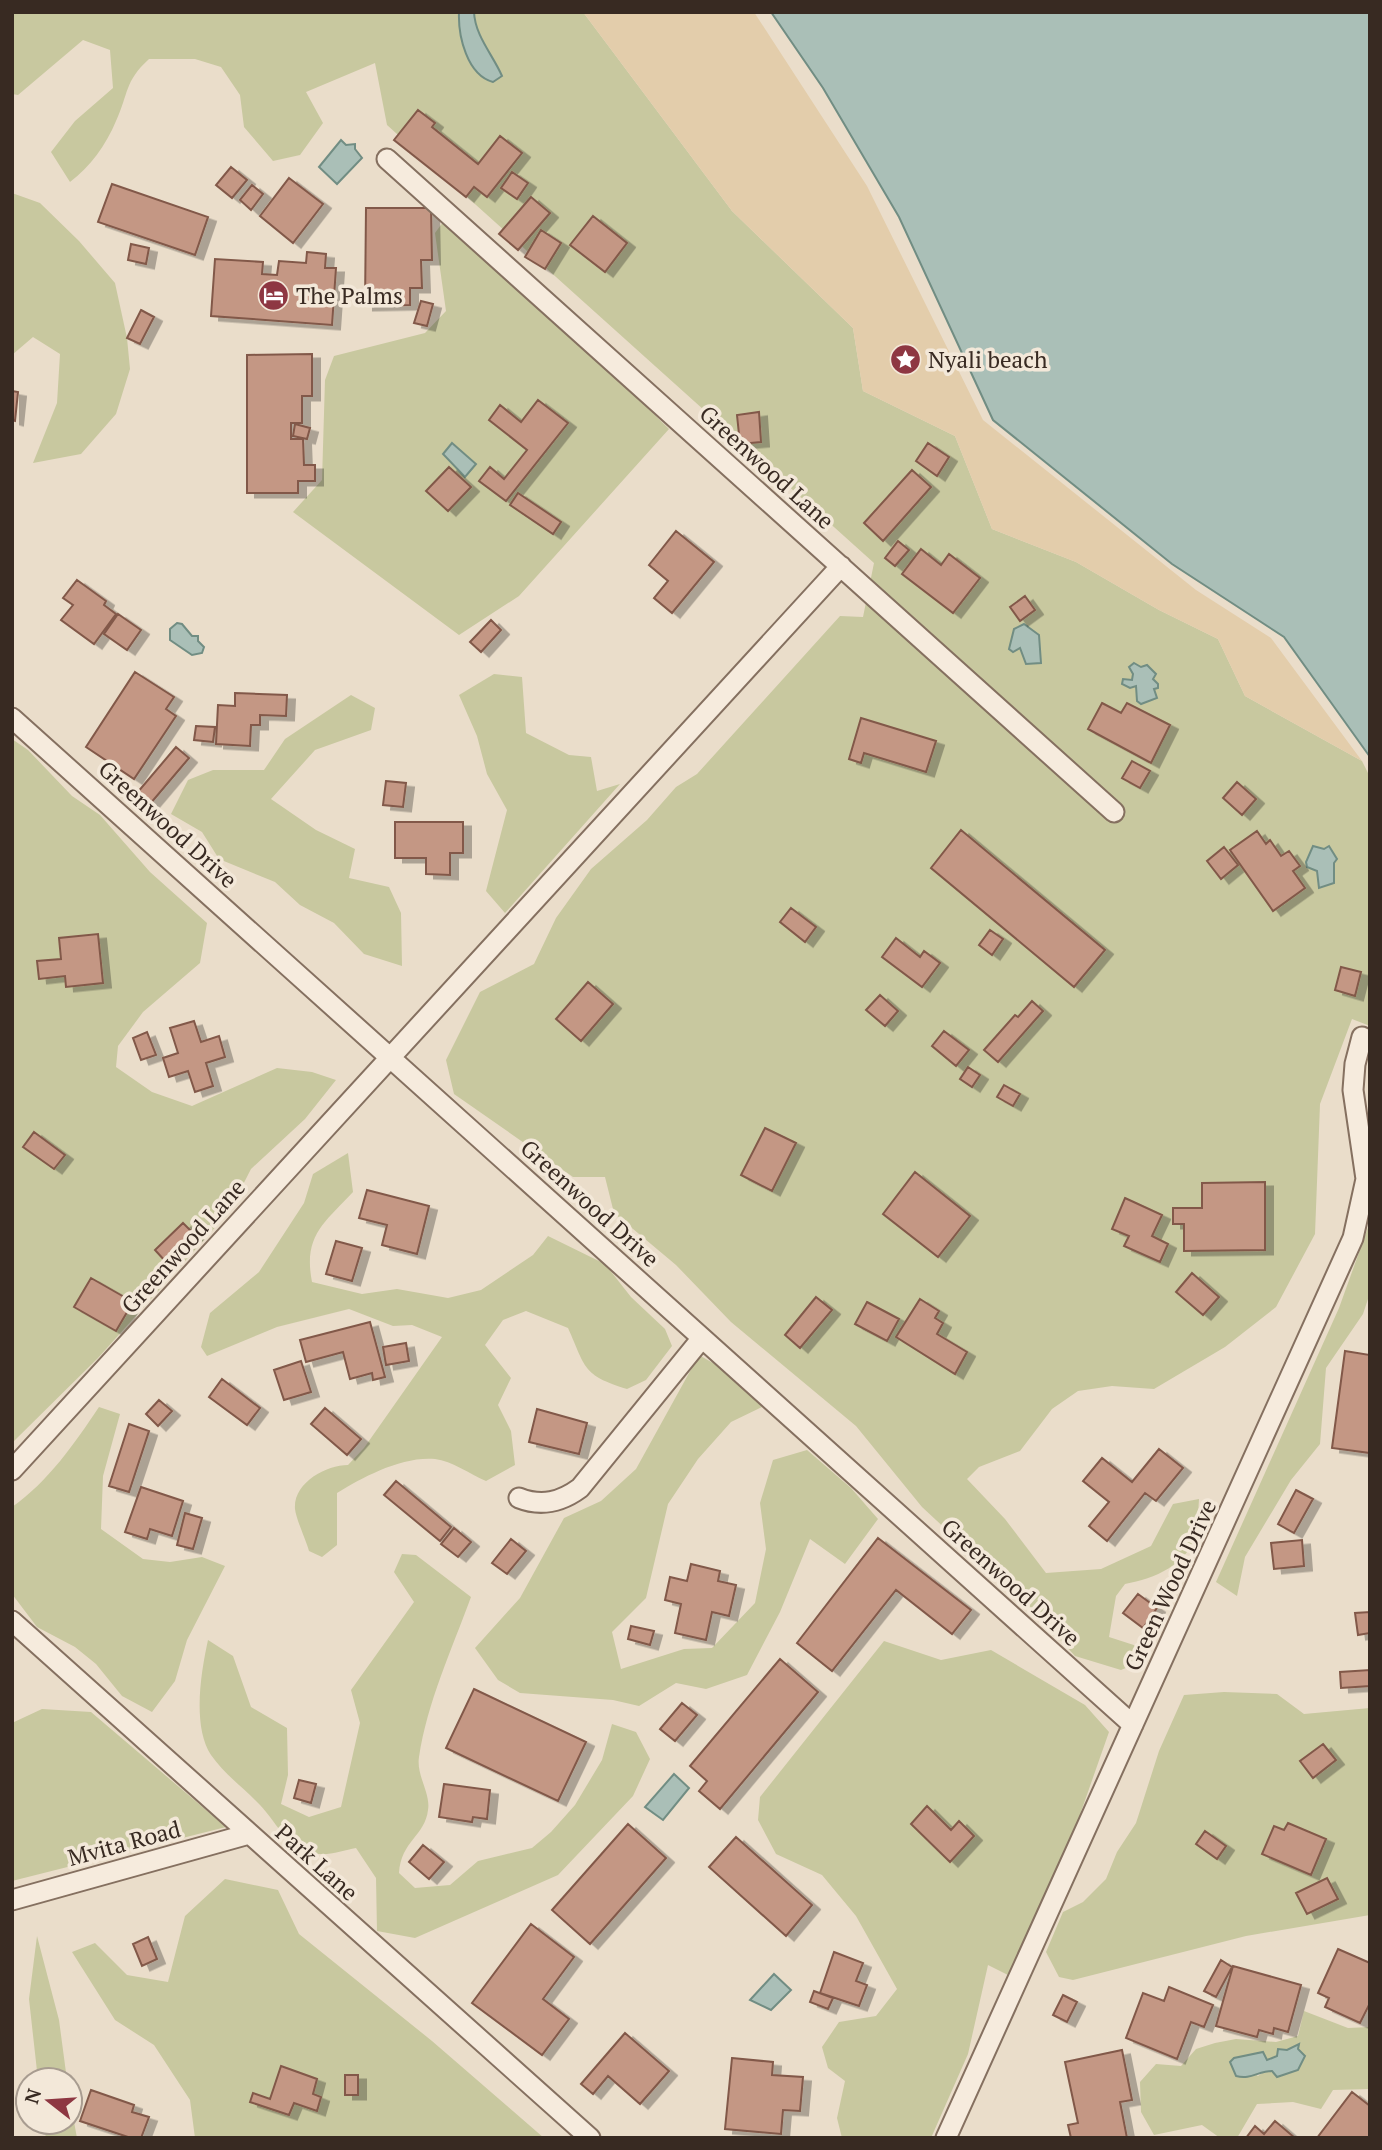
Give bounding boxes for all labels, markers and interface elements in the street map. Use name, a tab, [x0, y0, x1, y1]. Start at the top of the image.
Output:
hotel icon: The Palms	[256, 278, 290, 312]
place label: The Palms	[296, 280, 403, 311]
place icon: Nyali beach	[888, 342, 922, 376]
place label: Nyali beach	[928, 344, 1048, 375]
street label: Greenwood Lane	[693, 398, 841, 536]
street label: Greenwood Drive	[92, 753, 244, 895]
street label: Greenwood Drive	[514, 1132, 666, 1274]
street label: Greenwood Lane	[114, 1172, 252, 1320]
street label: Green Wood Drive	[1117, 1494, 1223, 1676]
street label: Greenwood Drive	[935, 1511, 1087, 1653]
street label: Mvita Road	[64, 1813, 184, 1873]
street label: Park Lane	[269, 1817, 365, 1907]
north arrow	[14, 2066, 84, 2136]
text: N	[18, 2085, 46, 2106]

